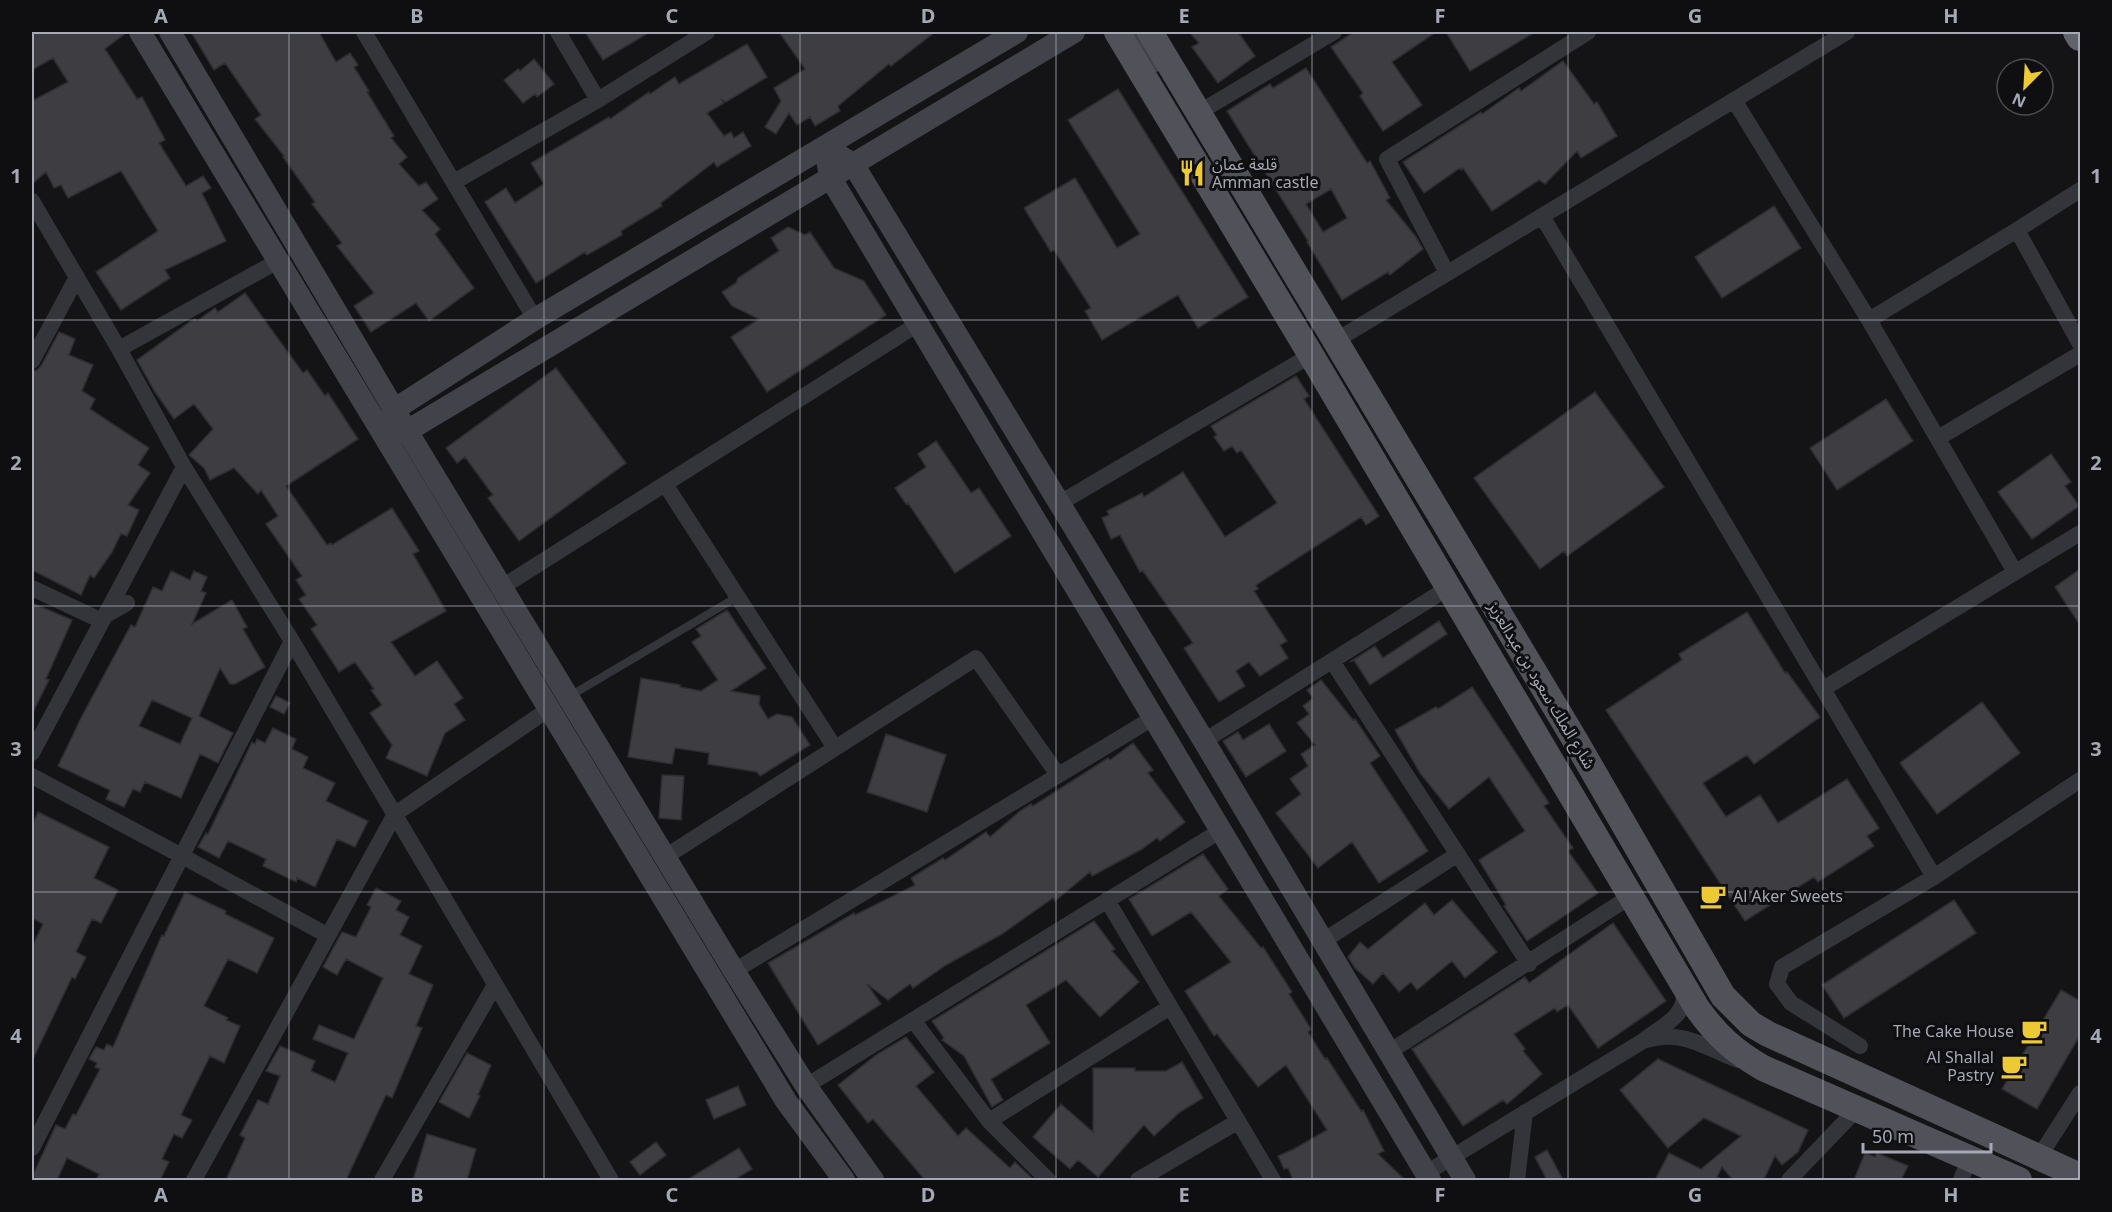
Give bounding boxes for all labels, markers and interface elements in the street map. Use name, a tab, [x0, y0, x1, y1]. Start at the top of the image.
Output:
text: A	[154, 2, 168, 29]
text: B	[410, 2, 424, 29]
text: C	[666, 2, 679, 29]
text: D	[921, 2, 935, 29]
text: E	[1178, 2, 1190, 29]
text: F	[1435, 2, 1445, 29]
text: G	[1688, 2, 1702, 29]
text: H	[1943, 2, 1959, 29]
north arrow	[1995, 57, 2055, 117]
text: N	[2008, 88, 2029, 113]
place label: قلعة عمان Amman castle	[1212, 153, 1318, 193]
restaurant icon: قلعة عمان Amman castle	[1177, 158, 1207, 188]
text: 1	[10, 162, 22, 189]
text: 1	[2090, 162, 2102, 189]
text: 2	[10, 449, 22, 476]
text: 2	[2090, 449, 2102, 476]
street label: شارع الملك سعود بن عبدالعزيز	[1481, 596, 1601, 774]
text: 3	[10, 735, 22, 762]
text: 3	[2090, 735, 2102, 762]
cafe icon: Al Aker Sweets	[1698, 881, 1728, 911]
place label: Al Aker Sweets	[1733, 885, 1843, 907]
cafe icon: The Cake House	[2019, 1016, 2049, 1046]
place label: The Cake House	[1893, 1020, 2014, 1042]
text: 4	[10, 1022, 22, 1049]
text: 4	[2090, 1022, 2102, 1049]
place label: Al Shallal Pastry	[1926, 1046, 1995, 1086]
cafe icon: Al Shallal Pastry	[1999, 1051, 2029, 1081]
scale bar	[1863, 1116, 1990, 1154]
text: 50 m	[1872, 1124, 1914, 1148]
text: A	[154, 1181, 168, 1208]
text: B	[410, 1181, 424, 1208]
text: C	[666, 1181, 679, 1208]
text: D	[921, 1181, 935, 1208]
text: E	[1178, 1181, 1190, 1208]
text: F	[1435, 1181, 1445, 1208]
text: G	[1688, 1181, 1702, 1208]
text: H	[1943, 1181, 1959, 1208]

